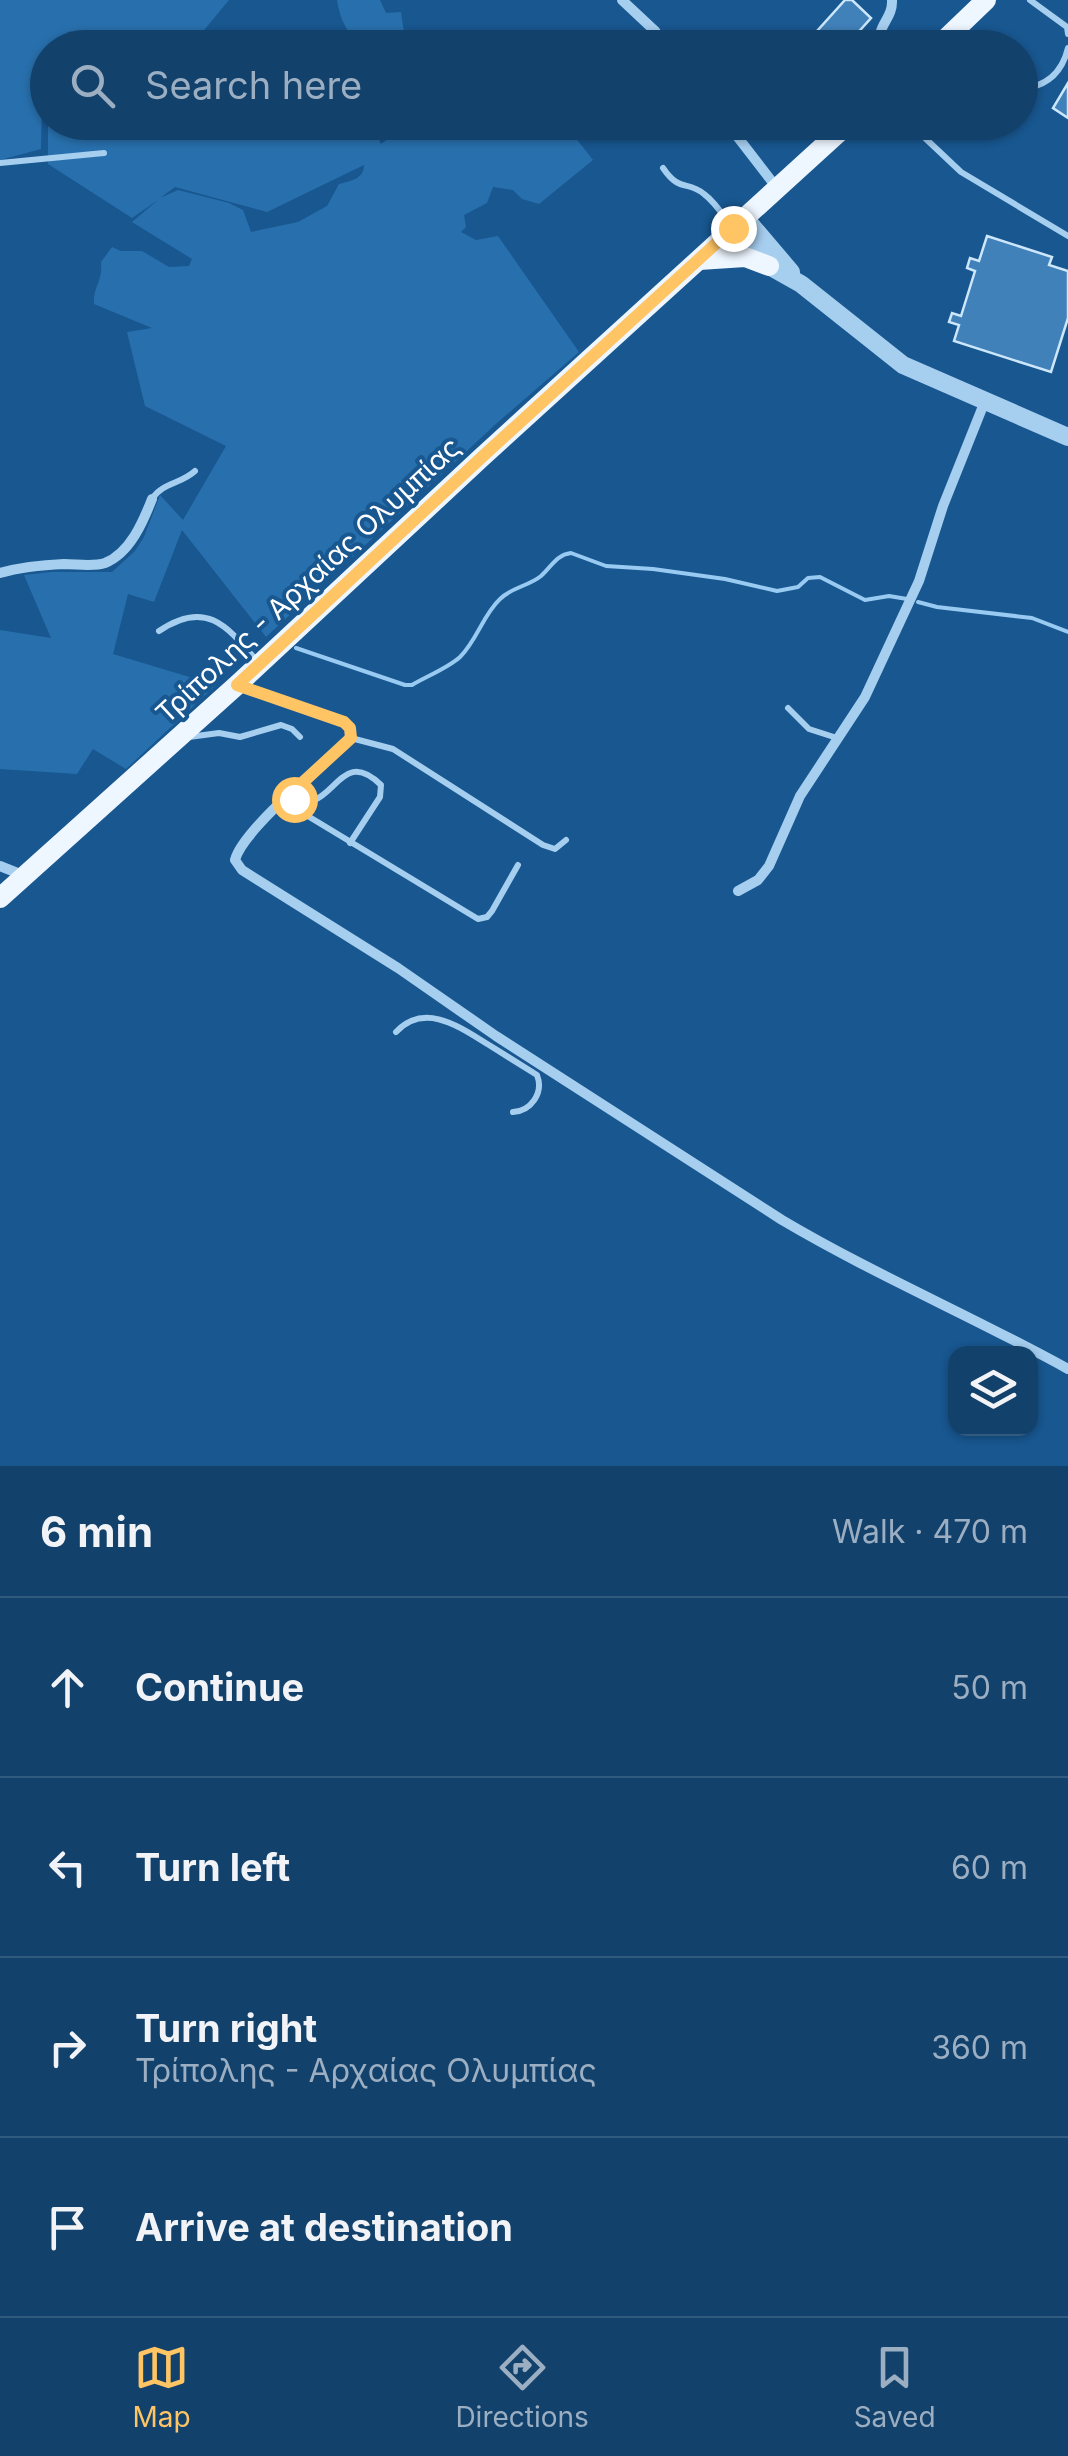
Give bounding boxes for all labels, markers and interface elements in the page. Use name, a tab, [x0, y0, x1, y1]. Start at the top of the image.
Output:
search box	[30, 30, 1038, 140]
icon: search	[65, 58, 120, 113]
text: Search here	[145, 62, 362, 108]
route end	[711, 206, 757, 252]
street label: Τρίπολης - Αρχαίας Ολυμπίας	[149, 430, 467, 730]
route start	[272, 777, 318, 823]
map controls	[948, 1346, 1038, 1436]
button: layers	[948, 1346, 1038, 1436]
text: 6 min	[40, 1506, 153, 1557]
text: Walk · 470 m	[832, 1512, 1028, 1551]
icon: ahead	[40, 1660, 95, 1715]
text: Continue	[135, 1664, 304, 1710]
text: 50 m	[951, 1668, 1028, 1707]
icon: left	[40, 1840, 95, 1895]
text: Turn left	[135, 1844, 290, 1890]
text: 60 m	[951, 1848, 1028, 1887]
text: Turn right	[135, 2005, 317, 2051]
icon: right	[40, 2020, 95, 2075]
text: 360 m	[931, 2028, 1028, 2067]
text: Τρίπολης - Αρχαίας Ολυμπίας	[135, 2051, 597, 2090]
icon: arrive	[40, 2200, 95, 2255]
text: Arrive at destination	[135, 2204, 513, 2250]
tab: Map	[132, 2340, 191, 2434]
tab: Directions	[455, 2340, 589, 2434]
tab: Saved	[854, 2340, 936, 2434]

